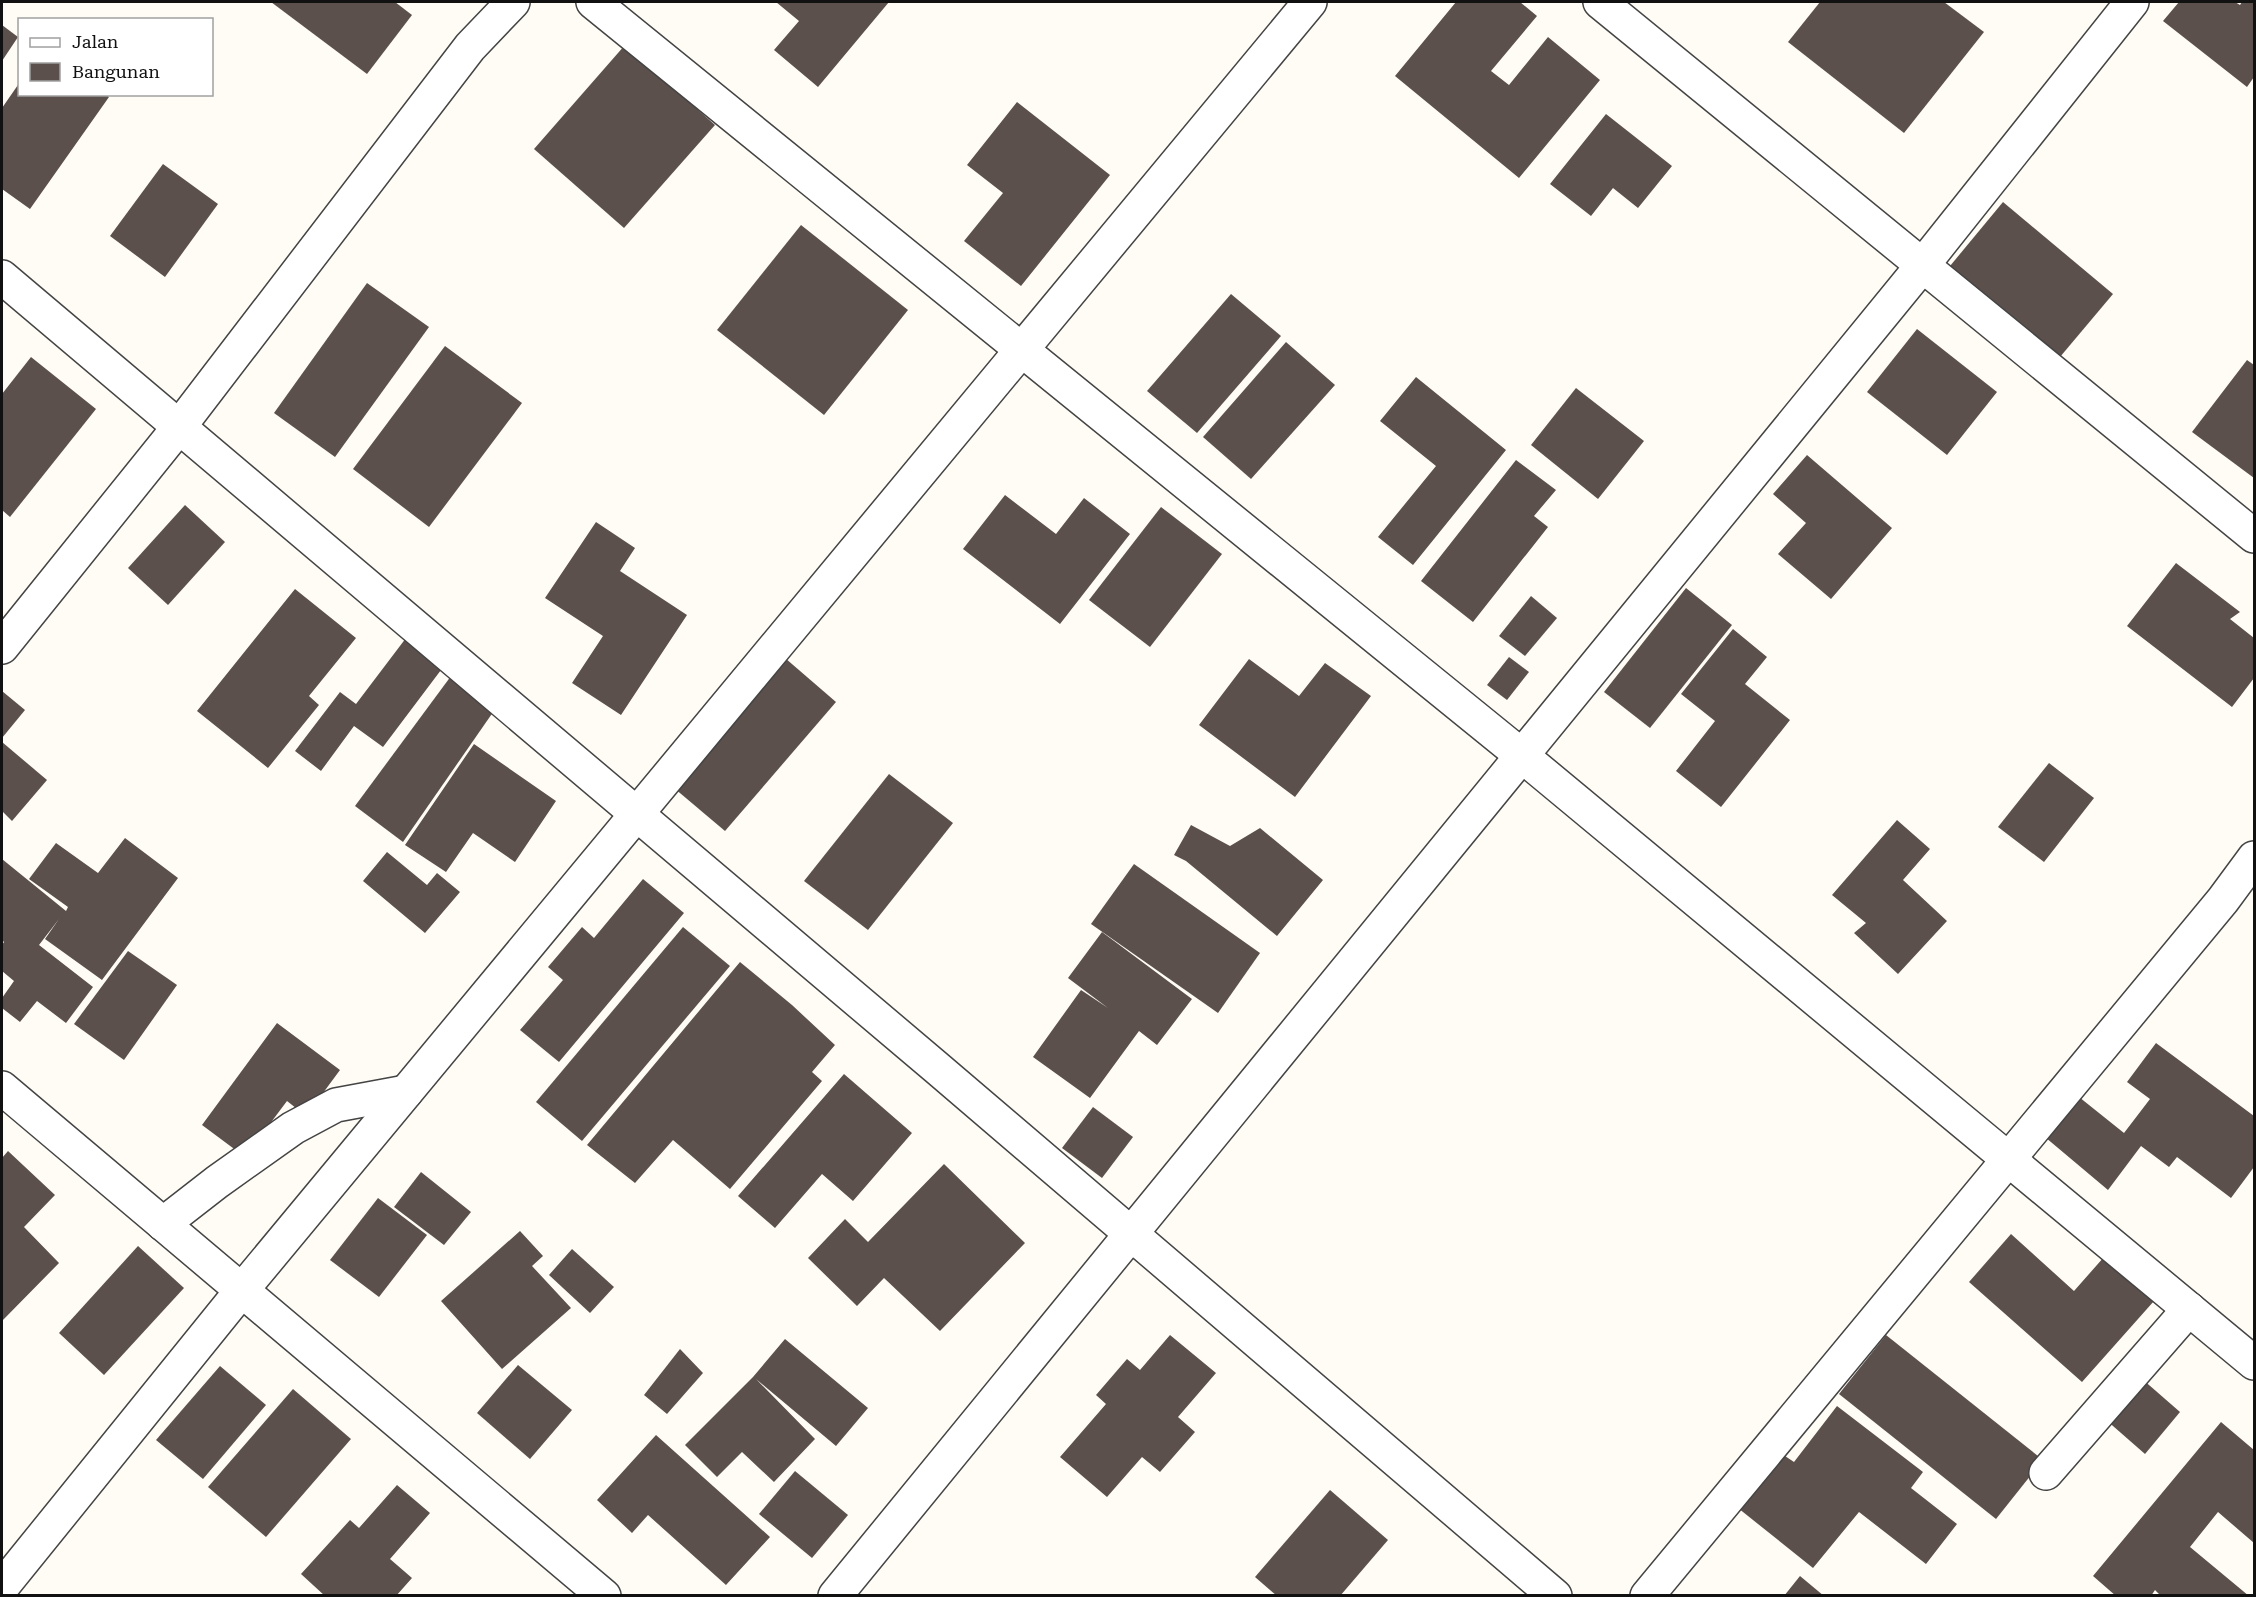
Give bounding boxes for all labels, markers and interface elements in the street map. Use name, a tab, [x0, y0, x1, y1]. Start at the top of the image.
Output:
legend	[18, 18, 213, 96]
text: Jalan	[72, 31, 119, 52]
text: Bangunan	[72, 61, 160, 82]

